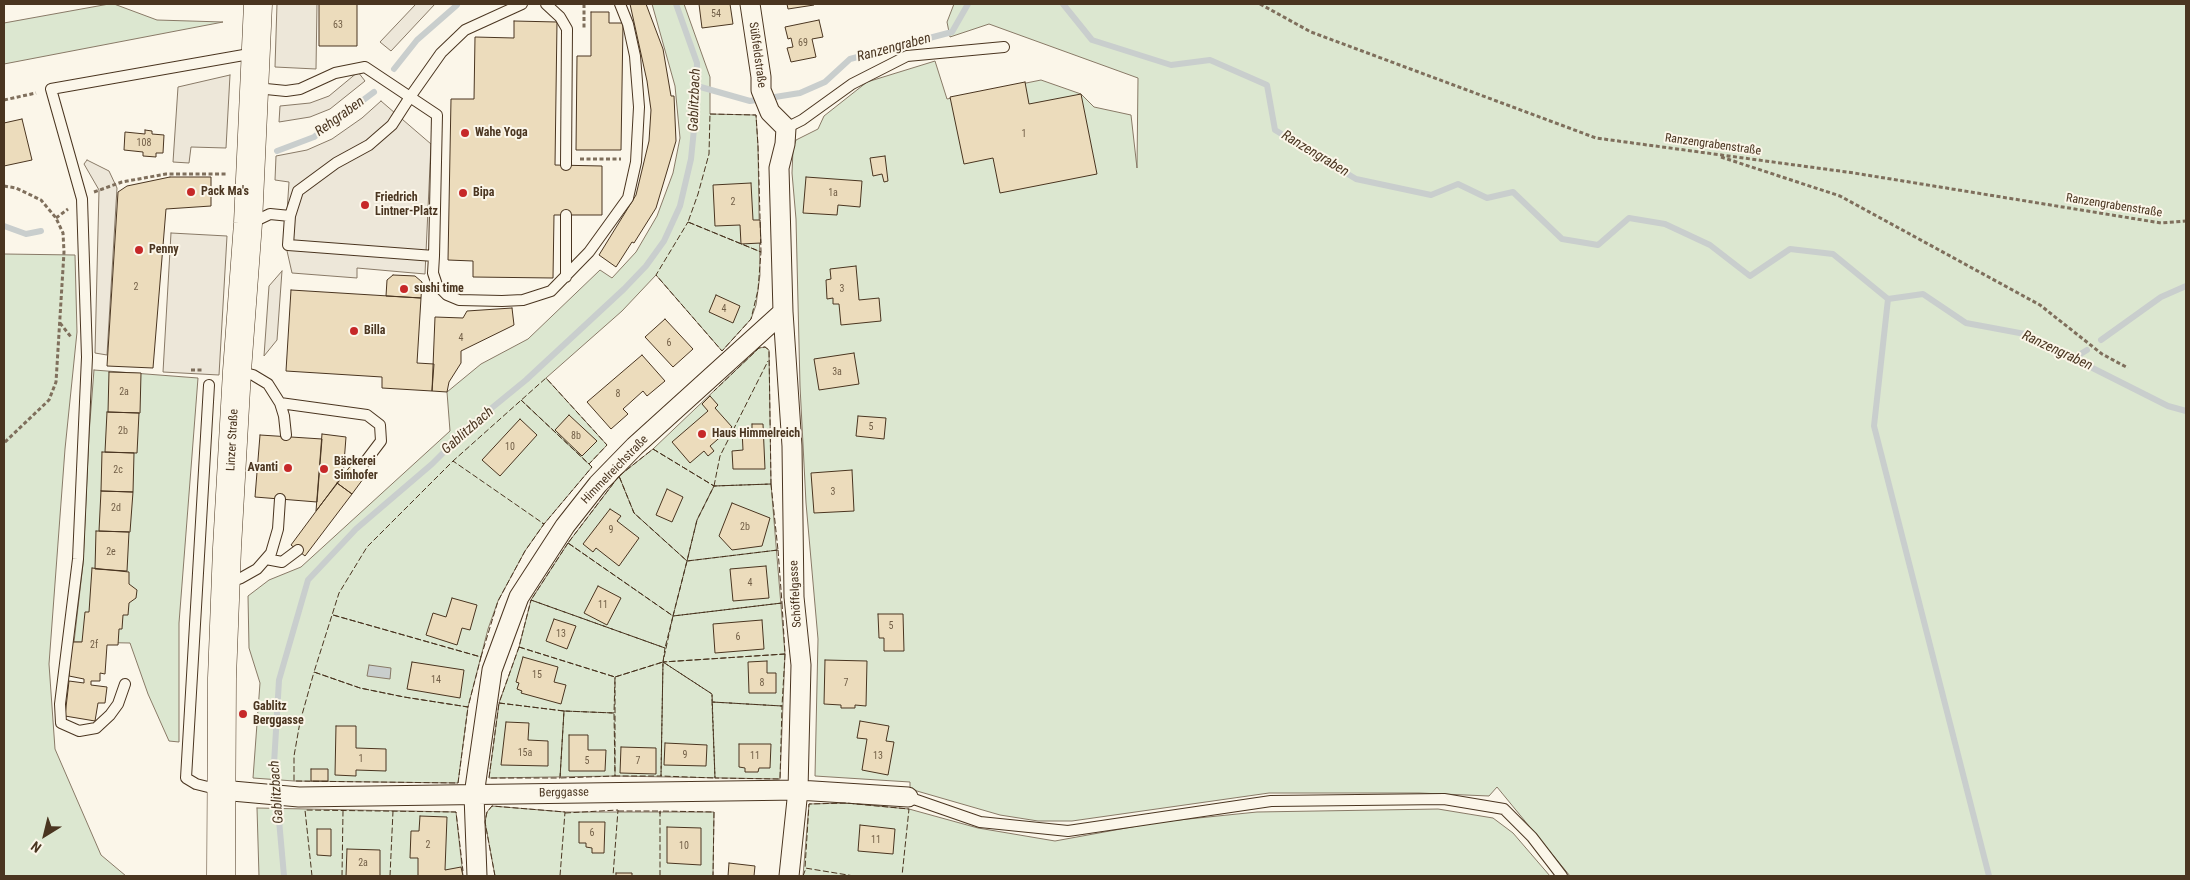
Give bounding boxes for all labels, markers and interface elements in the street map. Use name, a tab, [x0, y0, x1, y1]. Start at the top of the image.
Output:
house number: 54	[711, 8, 721, 20]
house number: 63	[333, 19, 343, 31]
street label: Süßfeldstraße	[745, 21, 769, 89]
water label: Ranzengraben	[855, 30, 933, 66]
house number: 69	[798, 37, 808, 49]
water label: Gablitzbach	[685, 68, 705, 132]
water label: Rehgraben	[312, 94, 368, 140]
place label: Wahe Yoga	[475, 126, 528, 140]
marker: Wahe Yoga	[459, 127, 471, 139]
water label: Ranzengraben	[1278, 127, 1352, 181]
house number: 1	[1022, 128, 1026, 140]
street label: Ranzengrabenstraße	[1664, 131, 1762, 159]
house number: 108	[137, 137, 151, 149]
place label: Pack Ma's	[201, 185, 249, 199]
marker: Pack Ma's	[185, 186, 197, 198]
place label: Bipa	[473, 186, 494, 200]
marker: Bipa	[457, 187, 469, 199]
house number: 1a	[828, 187, 838, 199]
place label: Friedrich Lintner-Platz	[375, 191, 438, 219]
street label: Ranzengrabenstraße	[2065, 191, 2163, 221]
house number: 2	[731, 196, 735, 208]
marker: Friedrich Lintner-Platz	[359, 199, 371, 211]
place label: Penny	[149, 243, 179, 257]
marker: Penny	[133, 244, 145, 256]
house number: 2	[134, 281, 138, 293]
place label: sushi time	[414, 282, 464, 296]
marker: sushi time	[398, 283, 410, 295]
house number: 3	[840, 283, 844, 295]
house number: 4	[722, 303, 726, 315]
place label: Billa	[364, 324, 385, 338]
marker: Billa	[348, 325, 360, 337]
water label: Ranzengraben	[2019, 327, 2095, 375]
house number: 4	[459, 332, 463, 344]
house number: 6	[667, 337, 671, 349]
house number: 3a	[832, 366, 842, 378]
house number: 2a	[119, 386, 129, 398]
house number: 8	[616, 388, 620, 400]
water label: Gablitzbach	[439, 404, 497, 458]
street label: Linzer Straße	[224, 409, 242, 471]
house number: 5	[869, 421, 873, 433]
house number: 2b	[118, 425, 128, 437]
place label: Haus Himmelreich	[712, 427, 800, 441]
marker: Haus Himmelreich	[696, 428, 708, 440]
house number: 8b	[571, 430, 581, 442]
street label: Himmelreichstraße	[579, 433, 651, 507]
house number: 10	[505, 441, 515, 453]
place label: Bäckerei Simhofer	[334, 455, 378, 483]
place label: Avanti	[248, 461, 278, 475]
marker: Avanti	[282, 462, 294, 474]
marker: Bäckerei Simhofer	[318, 463, 330, 475]
house number: 2c	[113, 464, 123, 476]
house number: 3	[831, 486, 835, 498]
house number: 2d	[111, 502, 121, 514]
house number: 2b	[740, 521, 750, 533]
house number: 9	[609, 524, 613, 536]
house number: 2e	[106, 546, 116, 558]
street label: Schöffelgasse	[787, 560, 805, 628]
house number: 4	[748, 577, 752, 589]
house number: 11	[598, 599, 608, 611]
house number: 5	[889, 620, 893, 632]
house number: 13	[556, 628, 566, 640]
house number: 6	[736, 631, 740, 643]
house number: 2f	[90, 639, 98, 651]
house number: 15	[532, 669, 542, 681]
house number: 14	[431, 674, 441, 686]
house number: 8	[760, 677, 764, 689]
house number: 7	[844, 677, 848, 689]
place label: Gablitz Berggasse	[253, 700, 304, 728]
marker: Gablitz Berggasse	[237, 708, 249, 720]
house number: 15a	[518, 747, 532, 759]
house number: 9	[683, 749, 687, 761]
house number: 11	[750, 750, 760, 762]
house number: 13	[873, 750, 883, 762]
house number: 1	[359, 753, 363, 765]
house number: 5	[585, 755, 589, 767]
house number: 7	[636, 755, 640, 767]
water label: Gablitzbach	[266, 760, 288, 824]
street label: Berggasse	[539, 785, 589, 801]
north arrow	[20, 810, 70, 860]
house number: 6	[590, 827, 594, 839]
house number: 11	[871, 834, 881, 846]
text: N	[28, 838, 44, 856]
house number: 2	[426, 839, 430, 851]
house number: 10	[679, 840, 689, 852]
house number: 2a	[358, 857, 368, 869]

